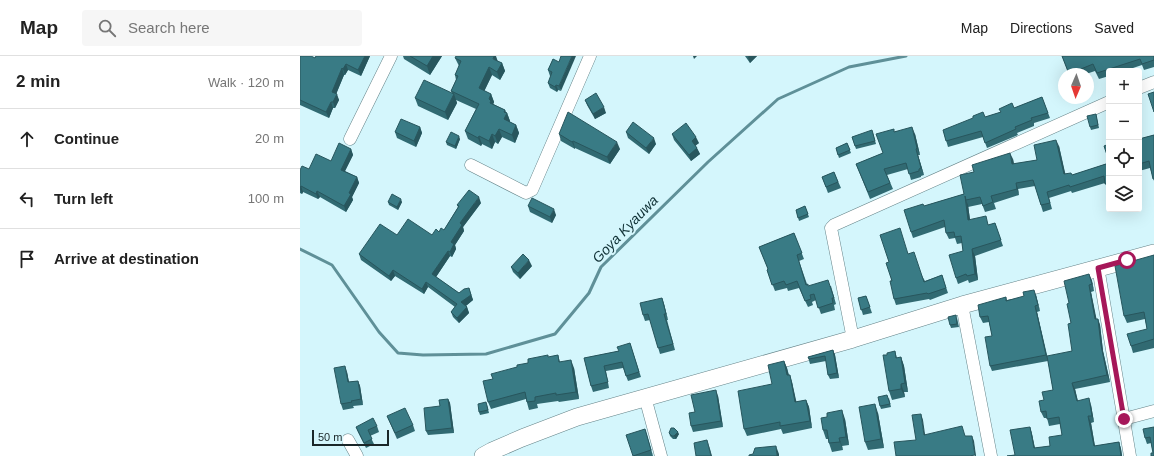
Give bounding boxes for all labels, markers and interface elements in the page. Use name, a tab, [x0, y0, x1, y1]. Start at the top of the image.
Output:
search box	[82, 10, 362, 46]
text: Map	[20, 17, 58, 38]
icon: search	[96, 17, 118, 39]
text: Search here	[128, 19, 210, 36]
text: Map	[961, 20, 988, 36]
text: Directions	[1010, 20, 1072, 36]
text: Saved	[1094, 20, 1134, 36]
north arrow	[1058, 68, 1094, 104]
map controls	[1106, 68, 1142, 212]
button: +	[1106, 68, 1142, 104]
text: 2 min	[16, 72, 60, 91]
text: Walk · 120 m	[208, 75, 284, 90]
button: −	[1106, 104, 1142, 140]
icon: ahead	[16, 128, 38, 150]
text: Continue	[54, 130, 119, 147]
text: 20 m	[255, 131, 284, 146]
button: locate	[1106, 140, 1142, 176]
button: layers	[1106, 176, 1142, 212]
icon: left	[16, 188, 38, 210]
text: Turn left	[54, 190, 113, 207]
text: 100 m	[248, 191, 284, 206]
water label: Goya Kyauwa	[589, 192, 661, 266]
icon: arrive	[16, 248, 38, 270]
text: Arrive at destination	[54, 250, 199, 267]
route start	[1118, 251, 1136, 269]
route end	[1115, 410, 1133, 428]
scale bar	[312, 428, 389, 447]
text: 50 m	[318, 431, 342, 443]

